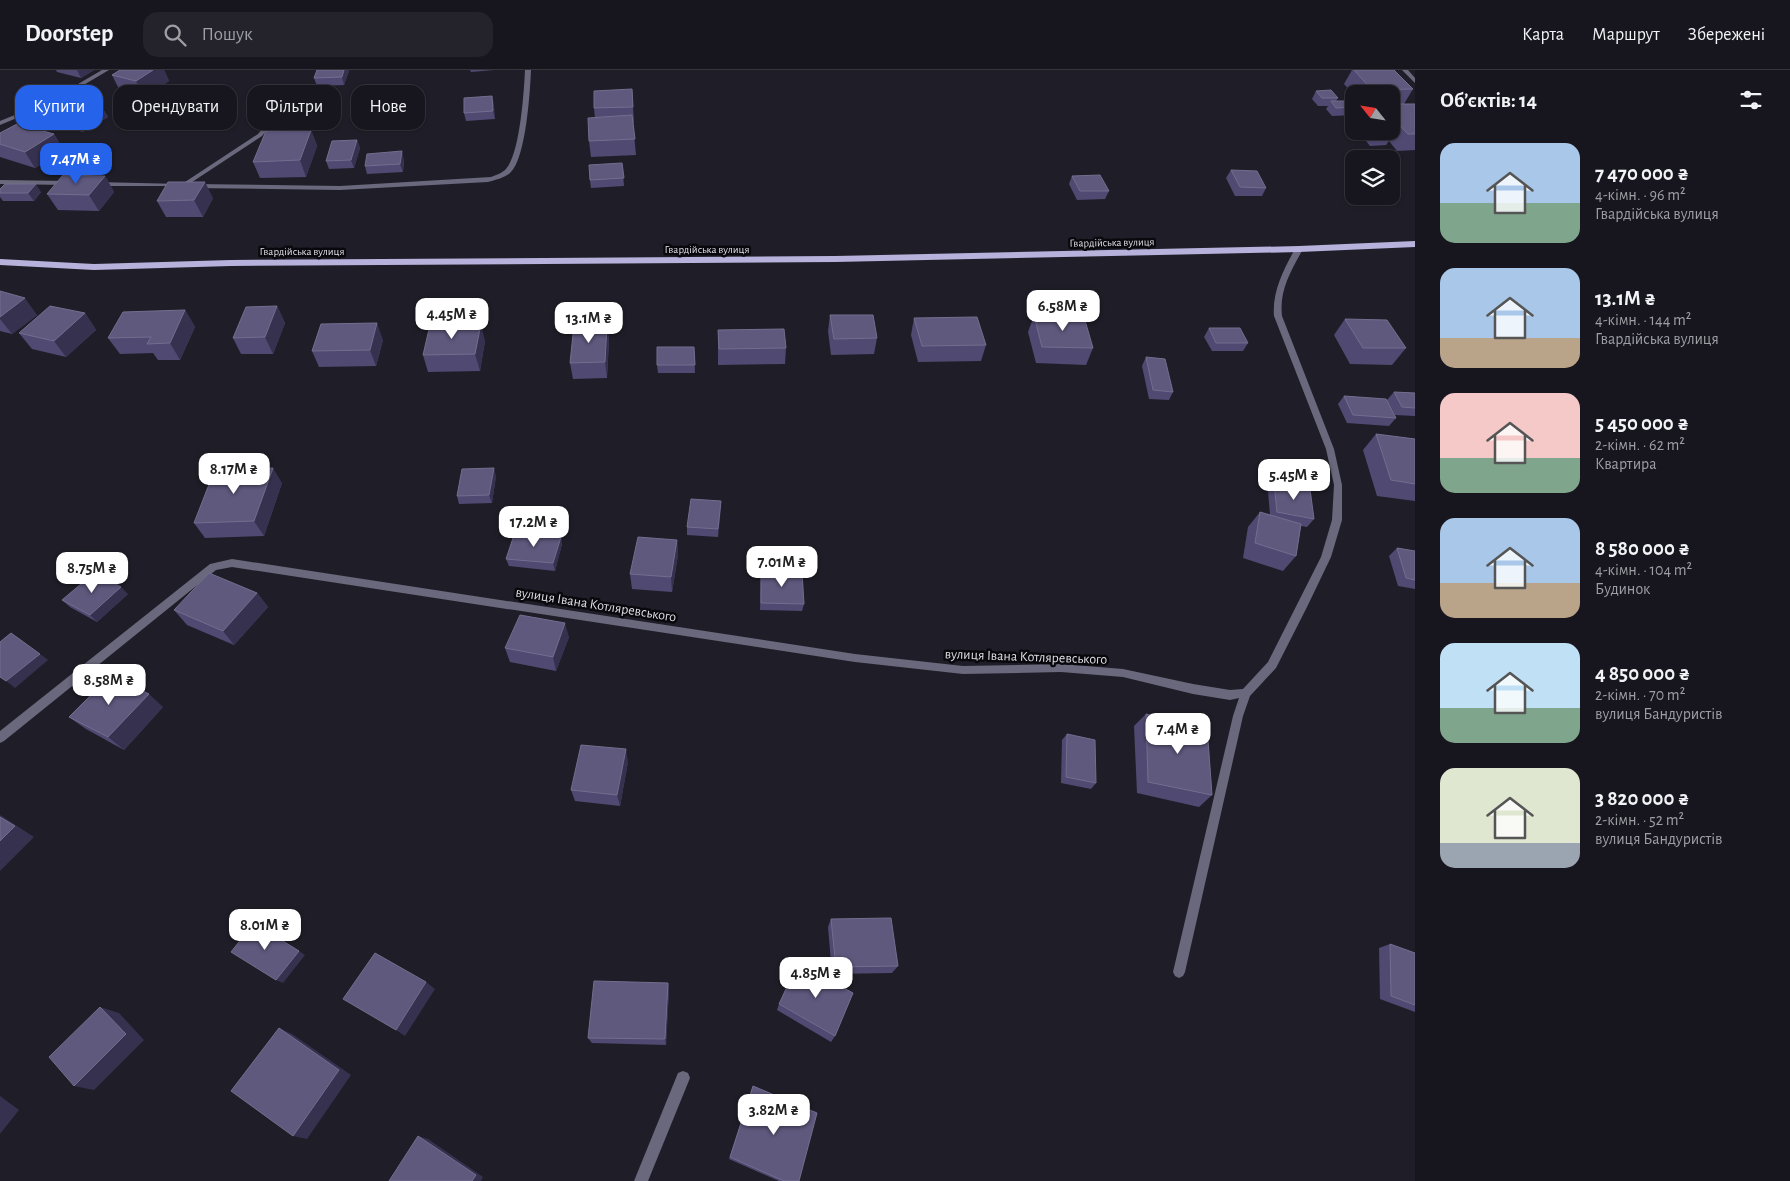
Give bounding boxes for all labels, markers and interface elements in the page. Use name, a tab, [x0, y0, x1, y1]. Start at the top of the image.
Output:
search box	[143, 12, 493, 57]
icon: search	[161, 21, 189, 49]
text: Doorstep	[25, 22, 113, 46]
text: Пошук	[201, 25, 253, 44]
text: Карта	[1522, 26, 1564, 44]
text: Маршрут	[1592, 26, 1660, 44]
text: Збережені	[1688, 26, 1765, 44]
chip: Купити	[15, 85, 103, 130]
chip: Орендувати	[113, 85, 237, 130]
chip: Фільтри	[247, 85, 341, 130]
chip: Нове	[351, 85, 425, 130]
north arrow	[1345, 85, 1400, 140]
map controls	[1345, 85, 1400, 205]
icon: filters	[1737, 86, 1765, 114]
text: Об’єктів: 14	[1440, 90, 1537, 111]
pin: 7.47M ₴	[30, 142, 122, 185]
button: layers	[1345, 150, 1400, 205]
text: 7.47M ₴	[51, 151, 101, 167]
icon: home	[1480, 163, 1540, 223]
text: 7 470 000 ₴	[1595, 163, 1689, 184]
text: 4-кімн. · 96 m²	[1595, 187, 1686, 203]
text: Гвардійська вулиця	[1595, 206, 1719, 222]
street label: Гвардійська вулиця	[1069, 236, 1155, 249]
street label: Гвардійська вулиця	[664, 244, 750, 255]
street label: Гвардійська вулиця	[259, 246, 345, 257]
icon: home	[1480, 288, 1540, 348]
text: 13.1M ₴	[1595, 288, 1656, 309]
pin: 6.58M ₴	[1017, 290, 1109, 332]
pin: 4.45M ₴	[406, 298, 498, 340]
text: 6.58M ₴	[1038, 298, 1088, 314]
pin: 13.1M ₴	[543, 302, 635, 344]
text: 4.45M ₴	[426, 306, 478, 322]
text: 13.1M ₴	[566, 310, 612, 326]
text: 4-кімн. · 144 m²	[1595, 312, 1691, 328]
text: Гвардійська вулиця	[1595, 331, 1719, 347]
icon: home	[1480, 413, 1540, 473]
text: 5 450 000 ₴	[1595, 413, 1689, 434]
text: 2-кімн. · 62 m²	[1595, 437, 1685, 453]
pin: 8.17M ₴	[188, 452, 280, 495]
text: Квартира	[1595, 456, 1657, 472]
pin: 5.45M ₴	[1248, 458, 1340, 501]
text: 8.17M ₴	[210, 461, 258, 477]
text: 5.45M ₴	[1269, 467, 1319, 483]
pin: 17.2M ₴	[488, 506, 580, 548]
text: 17.2M ₴	[510, 514, 558, 530]
icon: home	[1480, 538, 1540, 598]
text: 8 580 000 ₴	[1595, 538, 1690, 559]
pin: 7.01M ₴	[736, 546, 828, 588]
pin: 8.75M ₴	[46, 552, 138, 594]
text: 7.01M ₴	[757, 554, 807, 570]
text: 8.75M ₴	[67, 560, 117, 576]
text: 4-кімн. · 104 m²	[1595, 562, 1692, 578]
text: Будинок	[1595, 581, 1650, 597]
street label: вулиця Івана Котляревського	[514, 585, 677, 625]
street label: вулиця Івана Котляревського	[944, 647, 1108, 667]
icon: home	[1480, 663, 1540, 723]
text: 4 850 000 ₴	[1595, 663, 1690, 684]
pin: 8.58M ₴	[63, 664, 155, 706]
text: 8.58M ₴	[84, 672, 134, 688]
text: 2-кімн. · 70 m²	[1595, 687, 1685, 703]
text: вулиця Бандуристів	[1595, 706, 1723, 722]
pin: 7.4M ₴	[1137, 712, 1219, 755]
text: 7.4M ₴	[1156, 721, 1200, 737]
icon: home	[1480, 788, 1540, 848]
text: 3 820 000 ₴	[1595, 788, 1690, 809]
text: 2-кімн. · 52 m²	[1595, 812, 1684, 828]
text: вулиця Бандуристів	[1595, 831, 1723, 847]
pin: 8.01M ₴	[219, 908, 311, 951]
text: 8.01M ₴	[240, 917, 290, 933]
pin: 4.85M ₴	[770, 956, 862, 999]
text: 4.85M ₴	[791, 965, 841, 981]
pin: 3.82M ₴	[728, 1094, 820, 1136]
text: 3.82M ₴	[749, 1102, 799, 1118]

